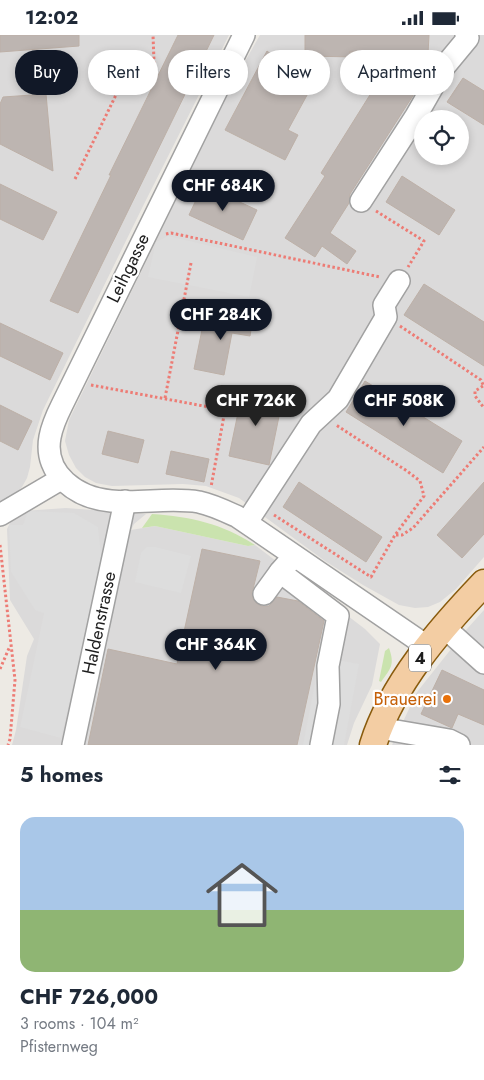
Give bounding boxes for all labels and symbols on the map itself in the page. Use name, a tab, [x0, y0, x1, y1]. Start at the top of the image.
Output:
pin: CHF 684K	[171, 169, 275, 212]
street label: Leihgasse	[100, 229, 156, 307]
pin: CHF 284K	[169, 299, 273, 341]
pin: CHF 726K	[204, 385, 308, 427]
pin: CHF 508K	[352, 385, 456, 427]
street label: Haldenstrasse	[75, 569, 123, 677]
pin: CHF 364K	[164, 629, 268, 671]
road number: 4	[409, 645, 431, 671]
place label: Brauerei	[374, 686, 437, 712]
marker: Brauerei	[441, 693, 453, 705]

